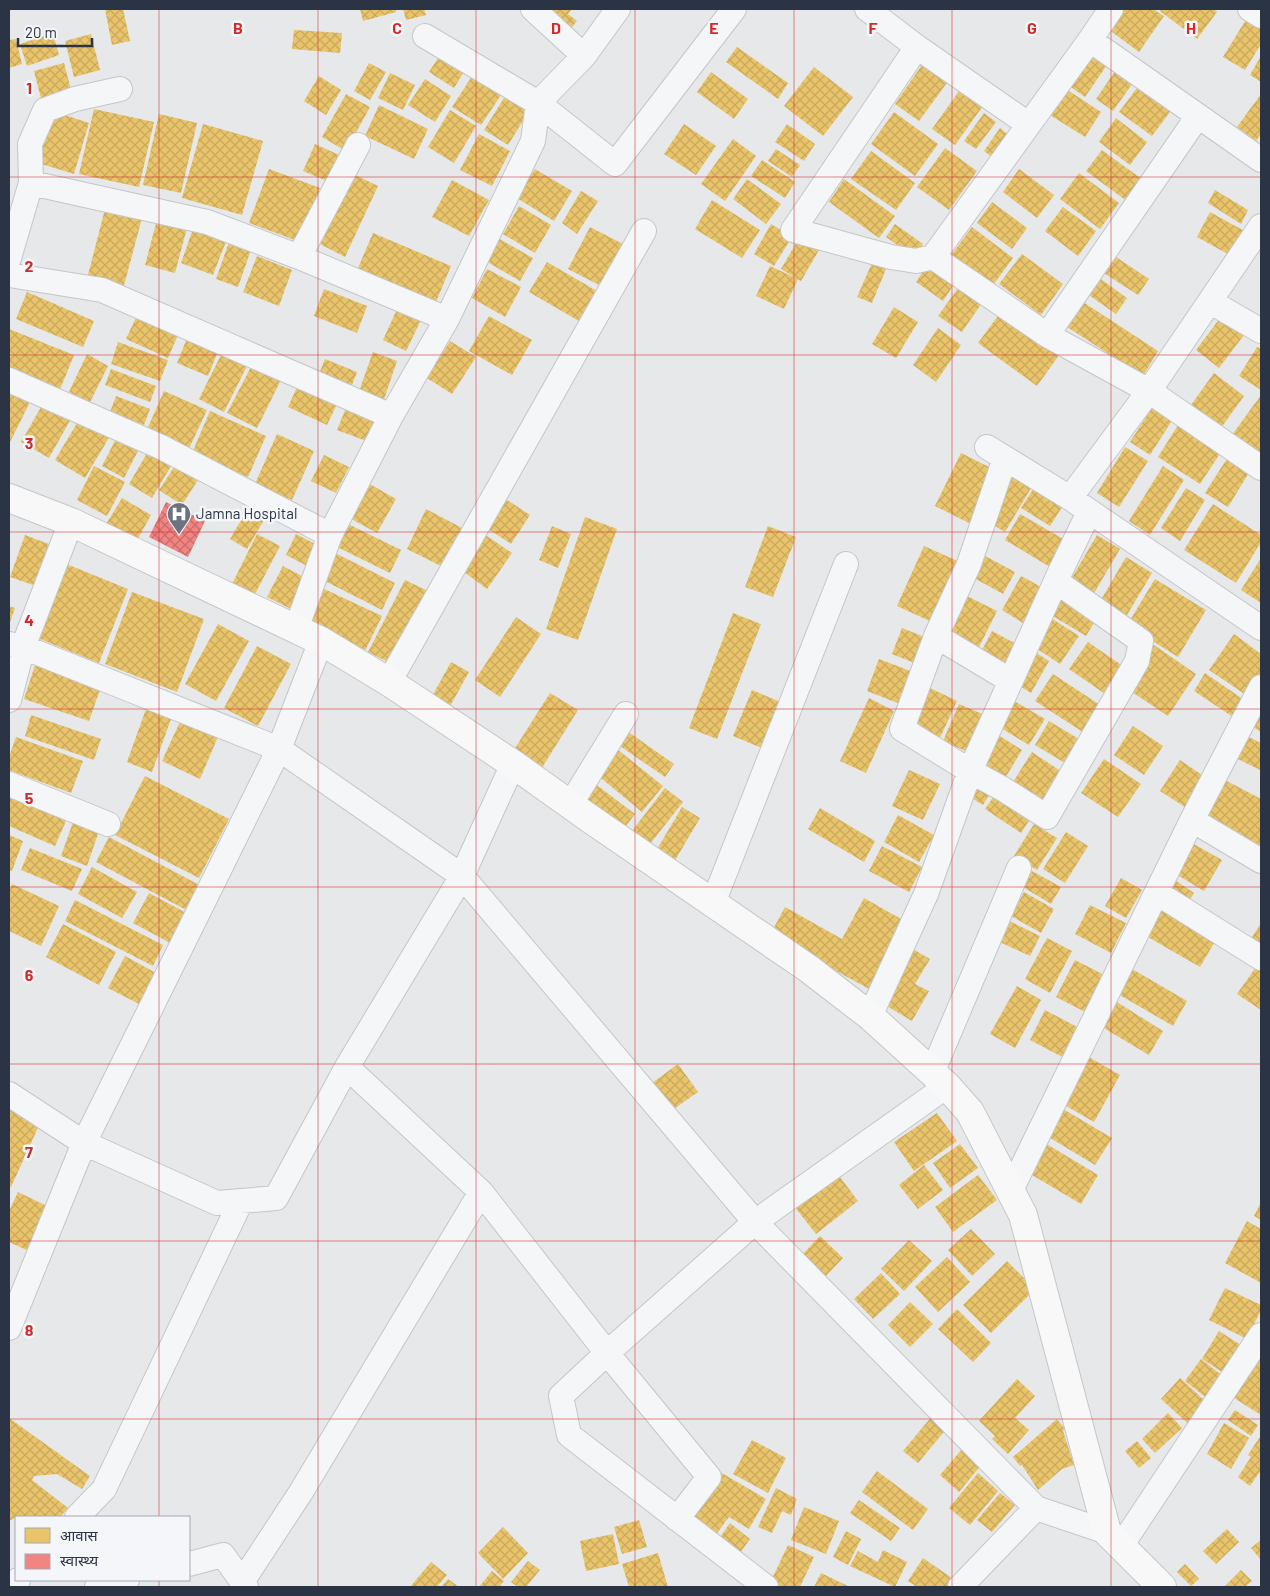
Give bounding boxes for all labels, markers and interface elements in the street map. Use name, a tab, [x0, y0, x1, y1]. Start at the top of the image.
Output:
scale bar	[18, 15, 91, 47]
text: B	[233, 18, 243, 37]
text: C	[392, 18, 402, 37]
text: D	[551, 18, 561, 37]
text: E	[709, 18, 719, 37]
text: F	[869, 18, 878, 37]
text: G	[1027, 18, 1037, 37]
text: H	[1186, 18, 1196, 37]
text: 20 m	[25, 23, 57, 41]
text: 1	[26, 78, 32, 97]
text: 2	[25, 256, 34, 275]
text: 3	[25, 433, 33, 452]
hospital icon: Jamna Hospital	[166, 501, 192, 535]
place label: Jamna Hospital	[196, 504, 297, 522]
text: 4	[24, 610, 34, 629]
text: 5	[25, 788, 34, 807]
text: 6	[25, 965, 34, 984]
text: 7	[25, 1142, 33, 1161]
text: 8	[25, 1320, 34, 1339]
legend	[15, 1516, 190, 1581]
text: आवास	[60, 1526, 99, 1544]
text: स्वास्थ्य	[60, 1551, 98, 1569]

